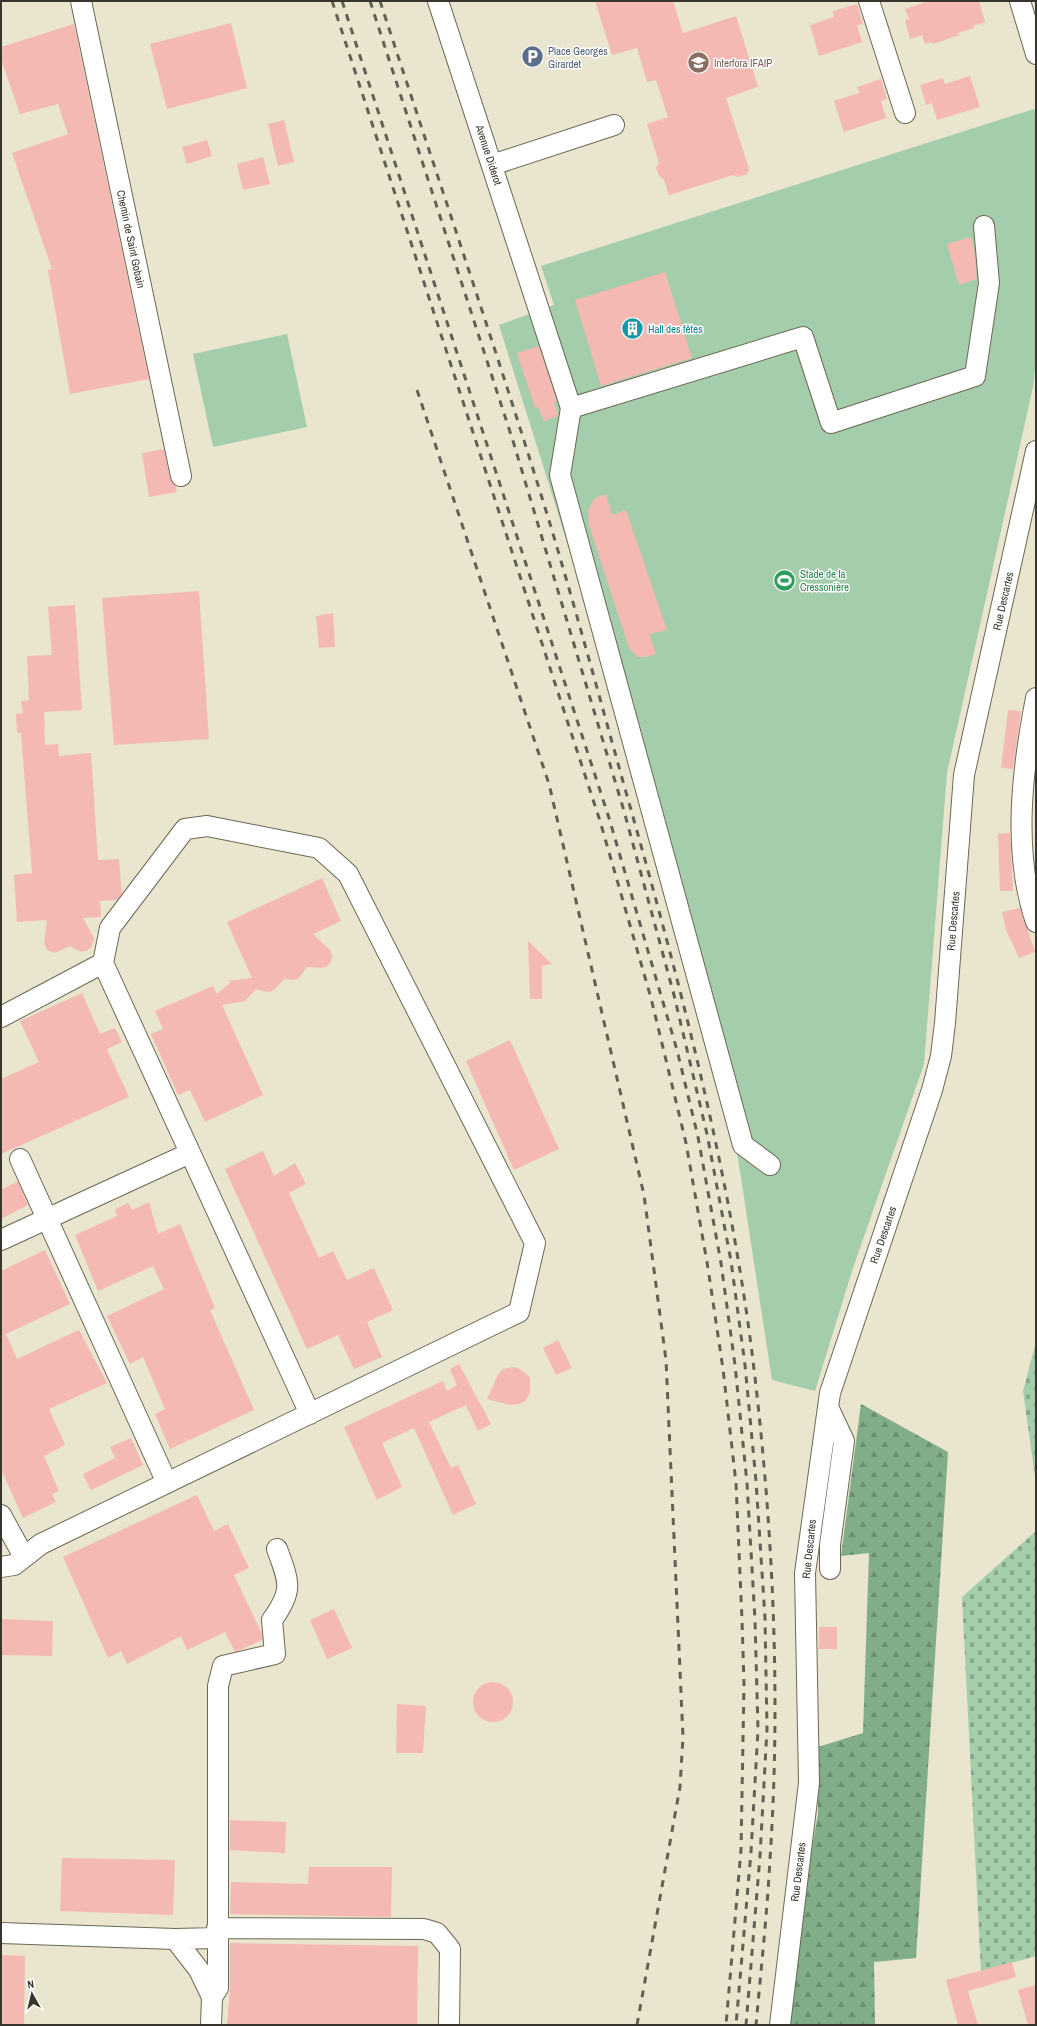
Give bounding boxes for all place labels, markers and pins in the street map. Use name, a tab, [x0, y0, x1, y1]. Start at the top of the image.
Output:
parking icon: Place Georges Girardet	[519, 44, 545, 70]
place label: Place Georges Girardet	[548, 44, 608, 71]
school or university icon: Interfora IFAIP	[686, 50, 712, 76]
place label: Interfora IFAIP	[714, 56, 772, 70]
building icon: Hall des fêtes	[620, 316, 646, 342]
place label: Hall des fêtes	[648, 322, 703, 336]
sports icon: Stade de la Cressonière	[771, 567, 797, 593]
place label: Stade de la Cressonière	[800, 567, 849, 594]

